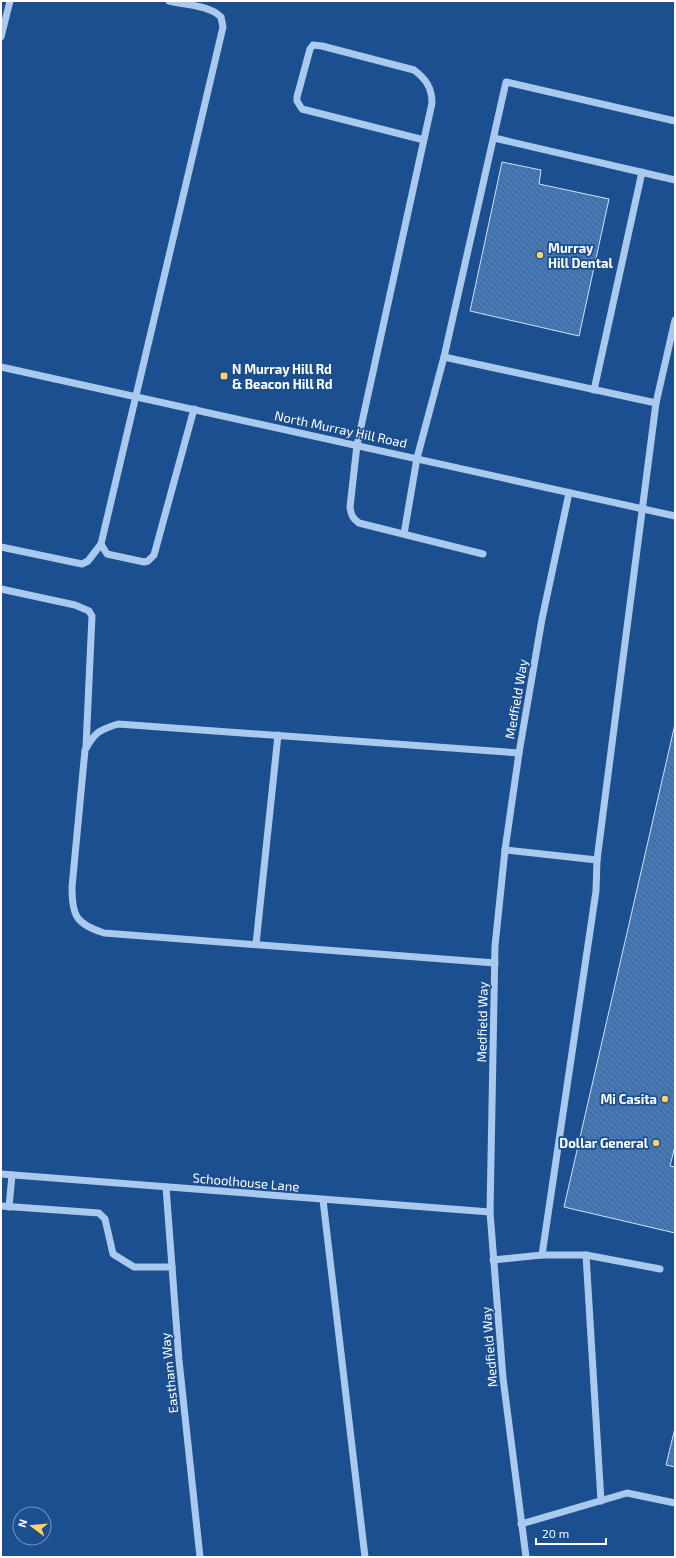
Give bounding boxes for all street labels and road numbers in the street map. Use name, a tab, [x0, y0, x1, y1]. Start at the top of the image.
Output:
street label: North Murray Hill Road	[273, 407, 409, 451]
street label: Medfield Way	[501, 658, 531, 740]
street label: Medfield Way	[473, 981, 491, 1063]
street label: Schoolhouse Lane	[192, 1169, 300, 1195]
street label: Medfield Way	[477, 1306, 500, 1388]
street label: Eastham Way	[157, 1332, 181, 1414]

